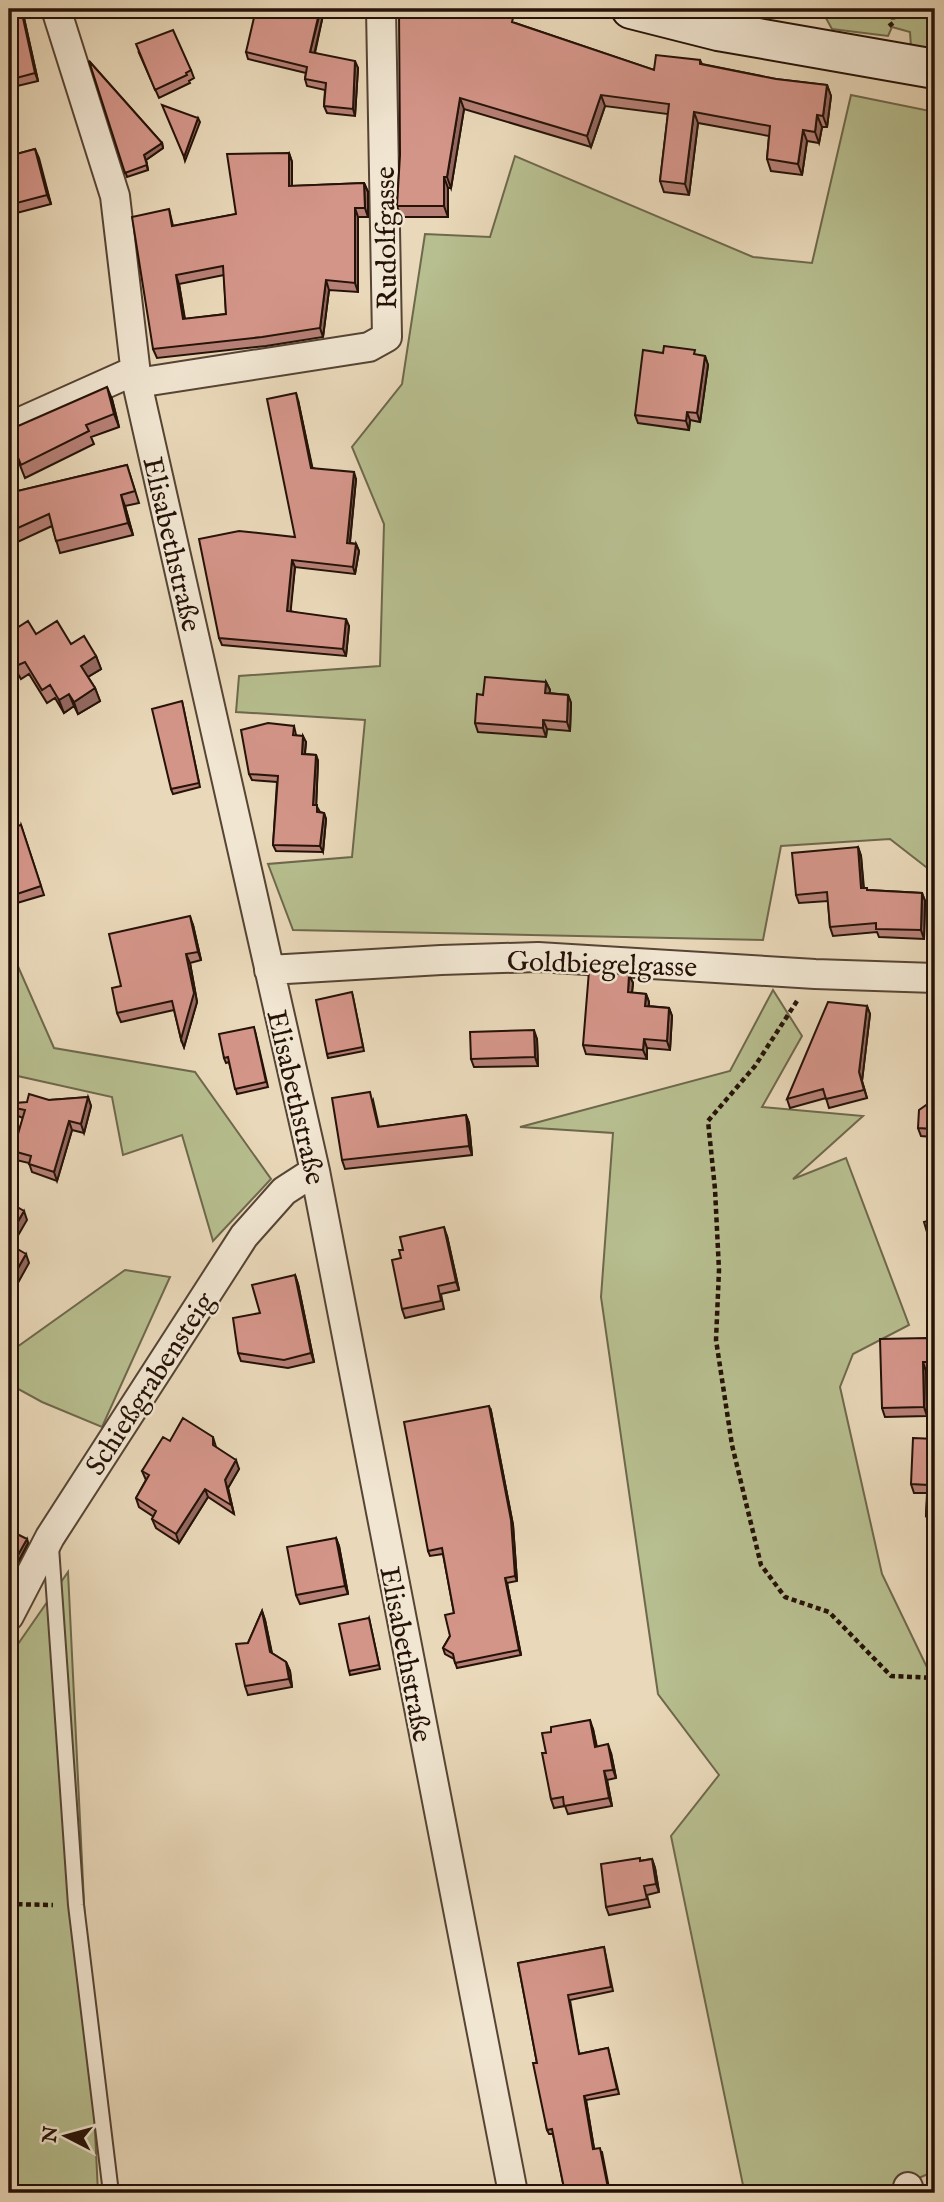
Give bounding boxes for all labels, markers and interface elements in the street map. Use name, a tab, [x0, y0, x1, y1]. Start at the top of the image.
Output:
street label: Rudolfgasse	[369, 166, 406, 310]
street label: Elisabethstraße	[133, 454, 208, 635]
street label: Goldbiegelgasse	[506, 945, 698, 986]
street label: Elisabethstraße	[257, 1007, 332, 1188]
street label: Schießgrabensteig	[79, 1286, 224, 1482]
street label: Elisabethstraße	[370, 1564, 439, 1745]
north arrow	[32, 2100, 102, 2170]
text: N	[38, 2124, 64, 2145]

